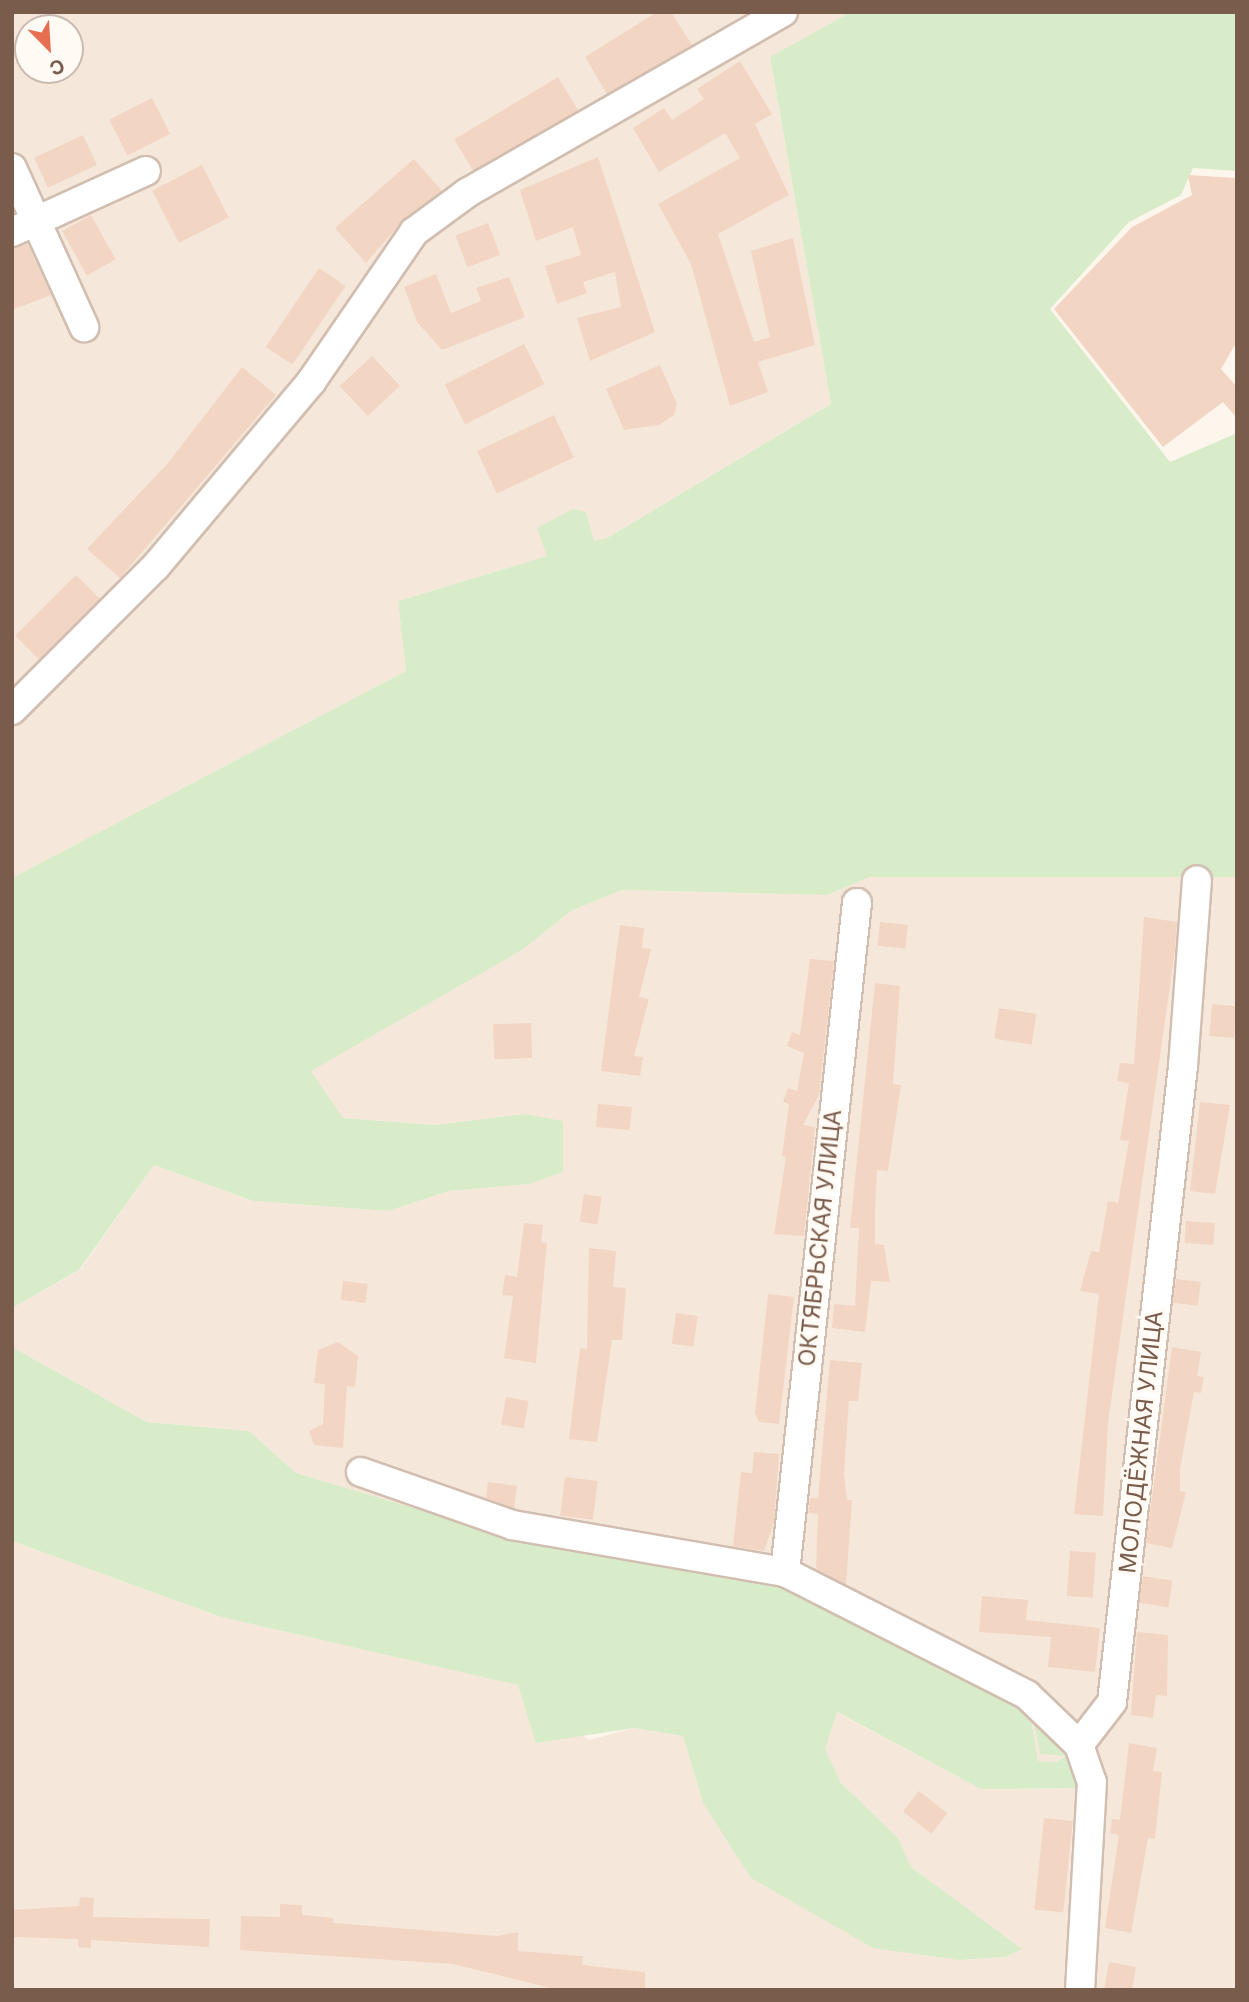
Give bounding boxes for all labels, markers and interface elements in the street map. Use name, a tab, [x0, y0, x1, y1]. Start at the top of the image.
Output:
north arrow	[14, 14, 84, 84]
text: С	[46, 53, 68, 80]
street label: ОКТЯБРЬСКАЯ УЛИЦА	[793, 1108, 847, 1368]
street label: МОЛОДЁЖНАЯ УЛИЦА	[1114, 1309, 1168, 1575]

